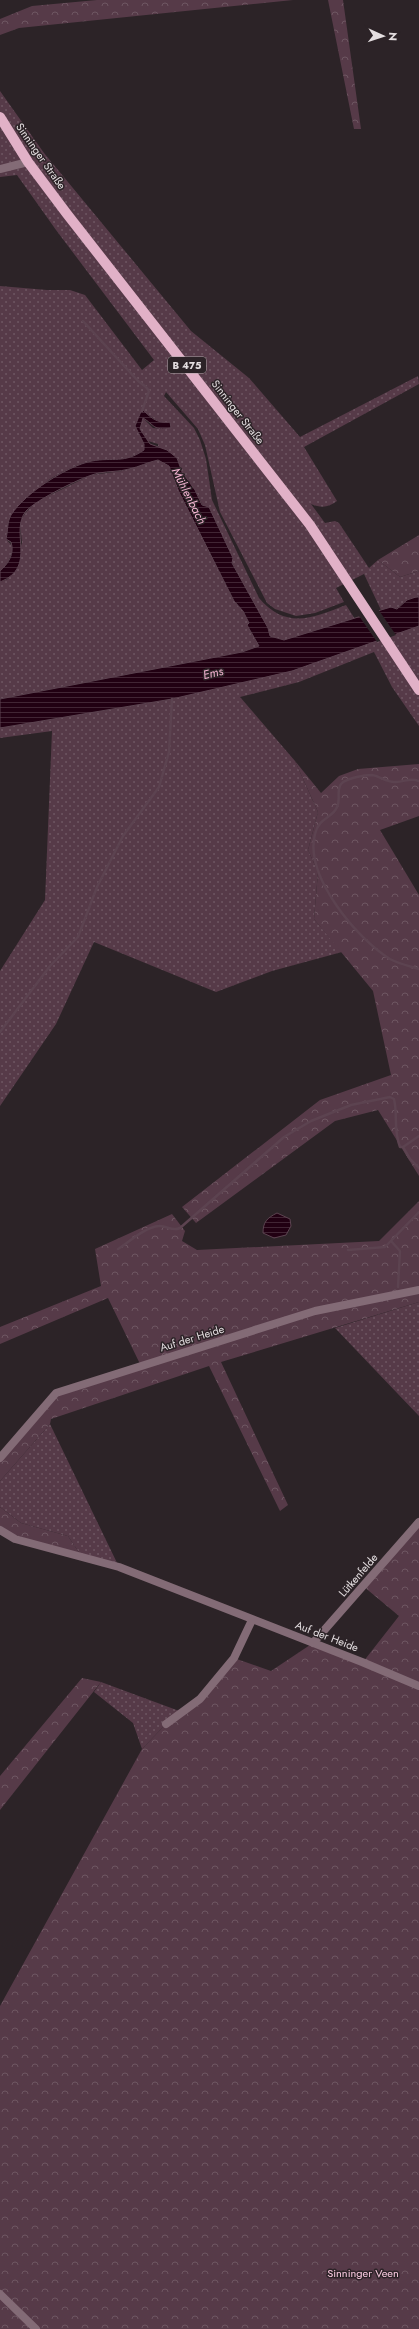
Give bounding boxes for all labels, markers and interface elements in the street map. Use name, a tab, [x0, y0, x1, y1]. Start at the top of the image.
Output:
north arrow	[363, 16, 403, 56]
text: N	[385, 32, 401, 41]
street label: Sinninger Straße	[12, 120, 70, 193]
road number: B 475	[168, 357, 206, 373]
street label: Sinninger Straße	[208, 376, 268, 448]
water label: Mühlenbach	[167, 465, 211, 527]
water label: Ems	[201, 662, 225, 684]
street label: Auf der Heide	[158, 1321, 227, 1355]
street label: Lütkenfelde	[335, 1550, 382, 1600]
street label: Auf der Heide	[293, 1617, 361, 1656]
park label: Sinninger Veen	[327, 2265, 399, 2281]

